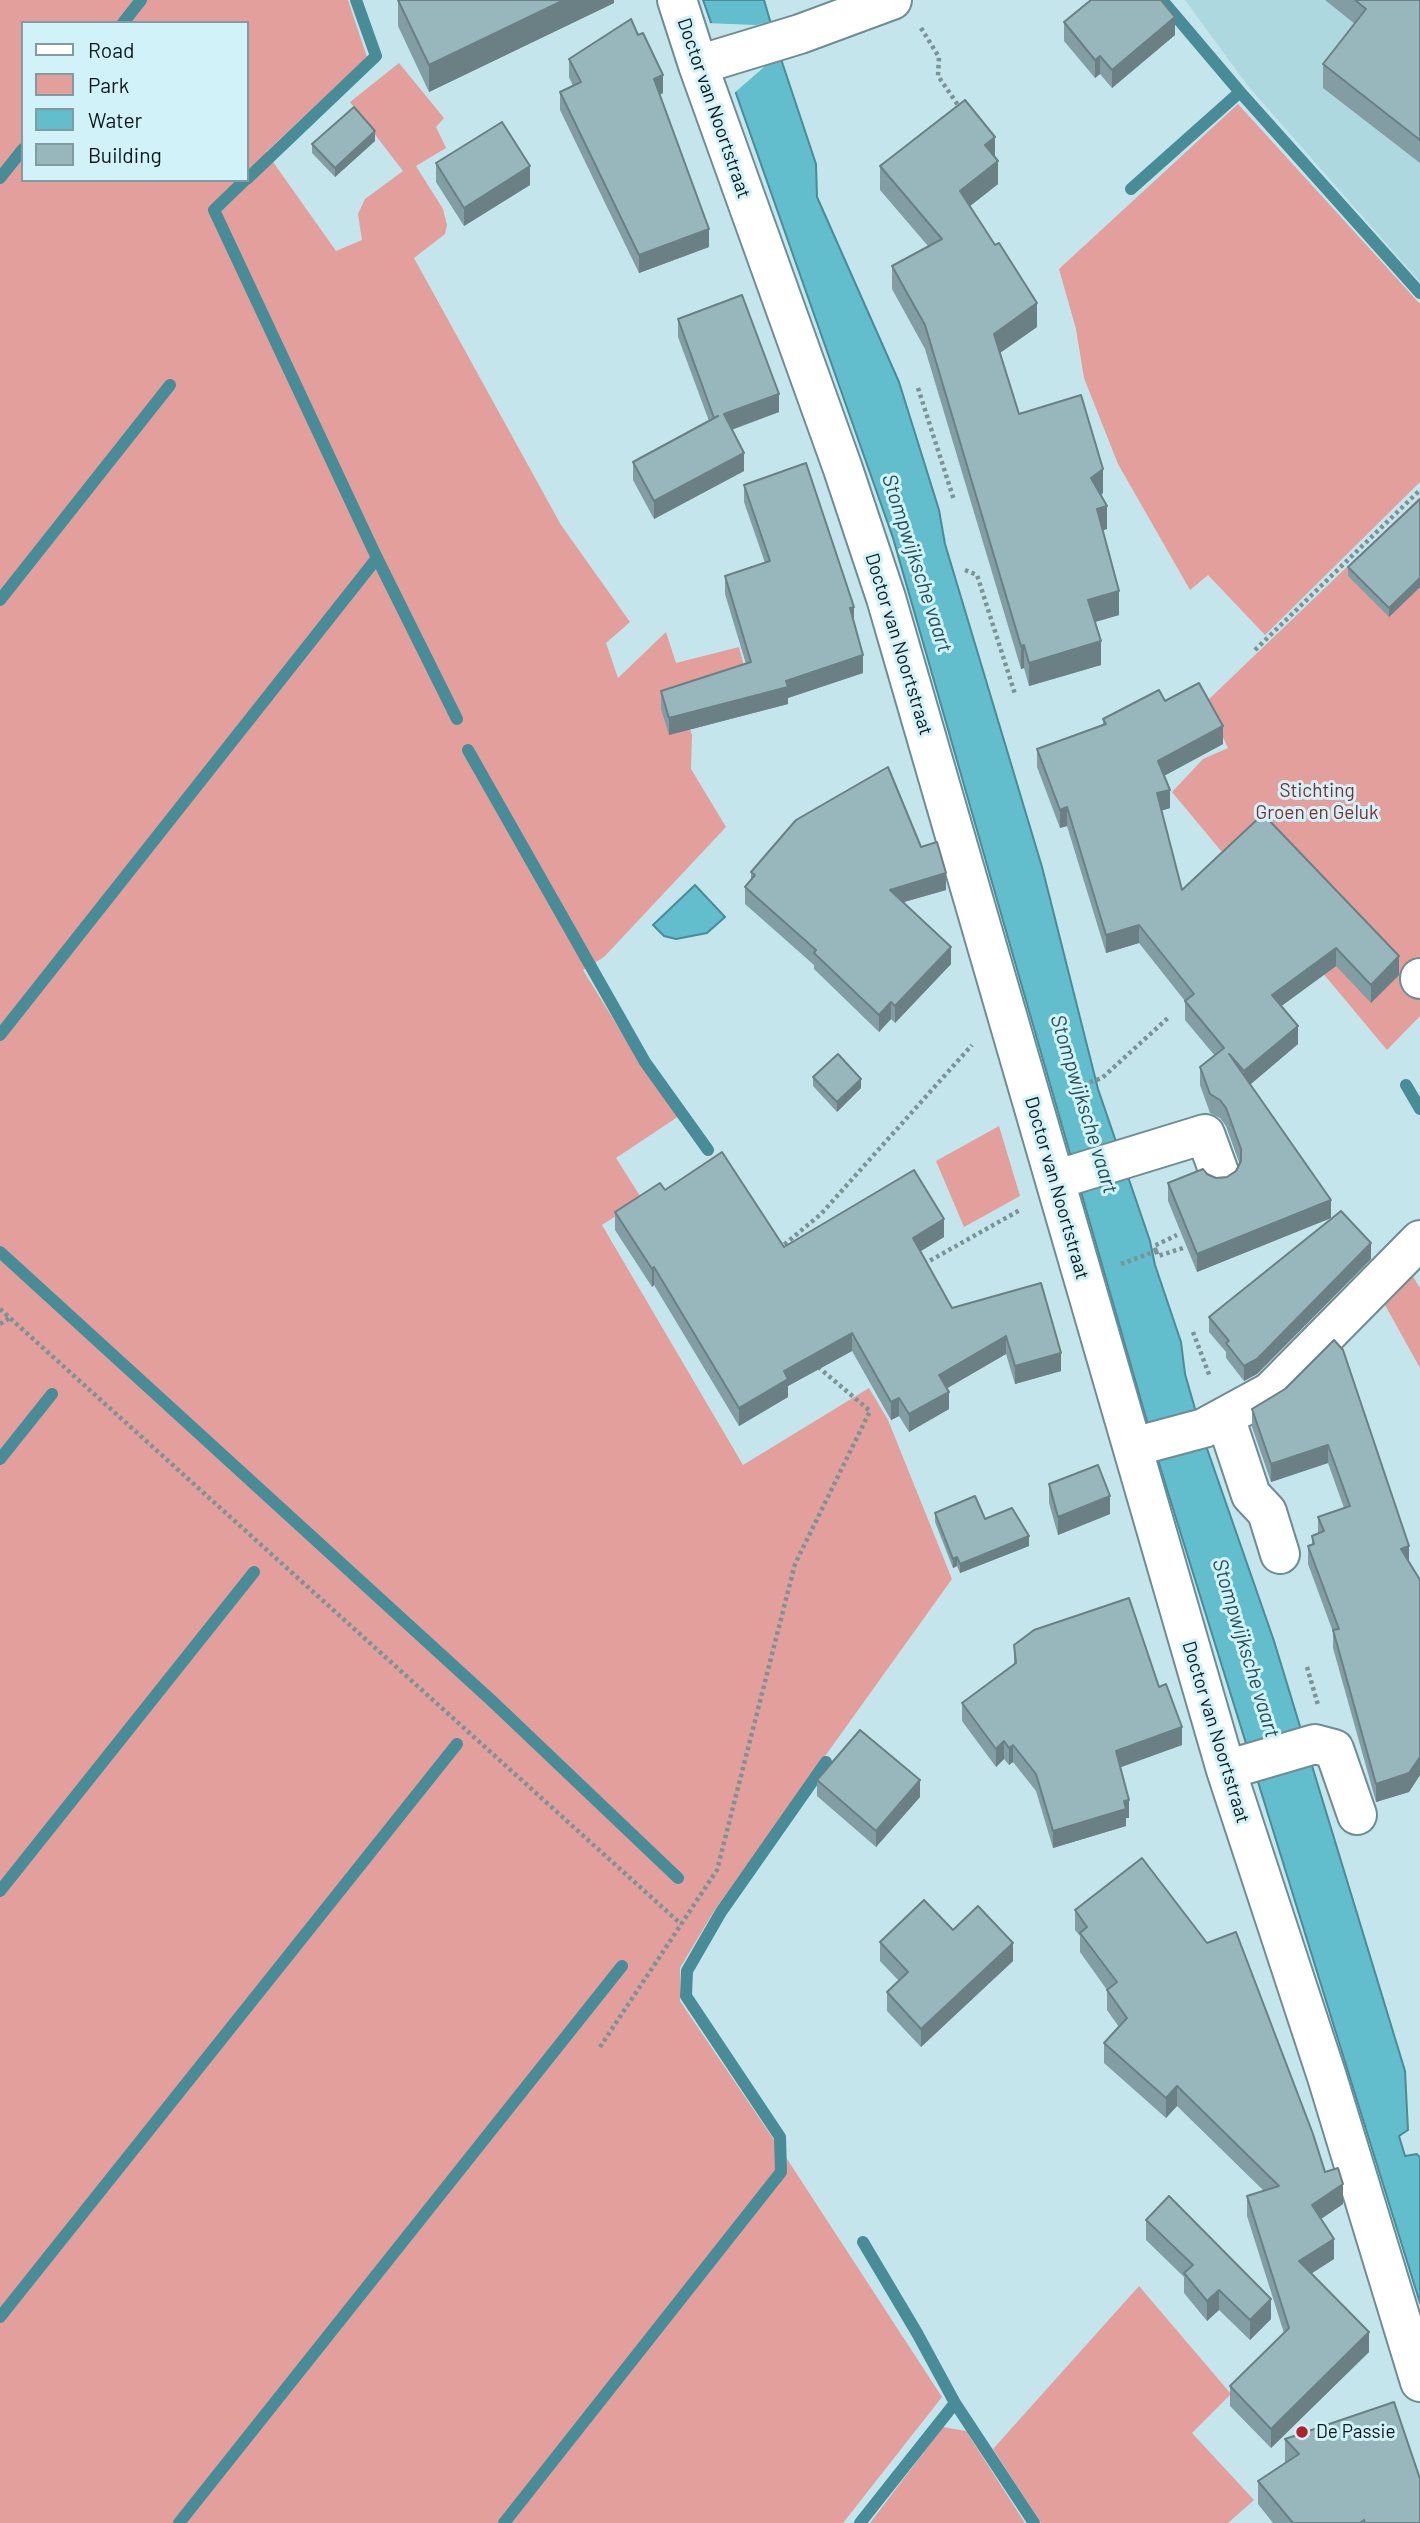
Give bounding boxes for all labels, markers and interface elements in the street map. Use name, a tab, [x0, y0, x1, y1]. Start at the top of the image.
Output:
street label: Doctor van Noortstraat	[672, 15, 756, 201]
legend	[21, 21, 248, 182]
text: Road	[88, 37, 134, 62]
text: Park	[88, 72, 129, 97]
text: Water	[88, 107, 142, 132]
text: Building	[88, 142, 162, 167]
water label: Stompwijksche vaart	[876, 471, 958, 655]
street label: Doctor van Noortstraat	[860, 550, 938, 738]
park label: Stichting Groen en Geluk	[1256, 780, 1378, 824]
water label: Stompwijksche vaart	[1045, 1012, 1123, 1196]
street label: Doctor van Noortstraat	[1020, 1094, 1094, 1282]
water label: Stompwijksche vaart	[1207, 1556, 1285, 1740]
street label: Doctor van Noortstraat	[1177, 1638, 1255, 1826]
place label: De Passie	[1316, 2421, 1396, 2443]
marker: De Passie	[1294, 2424, 1310, 2440]

